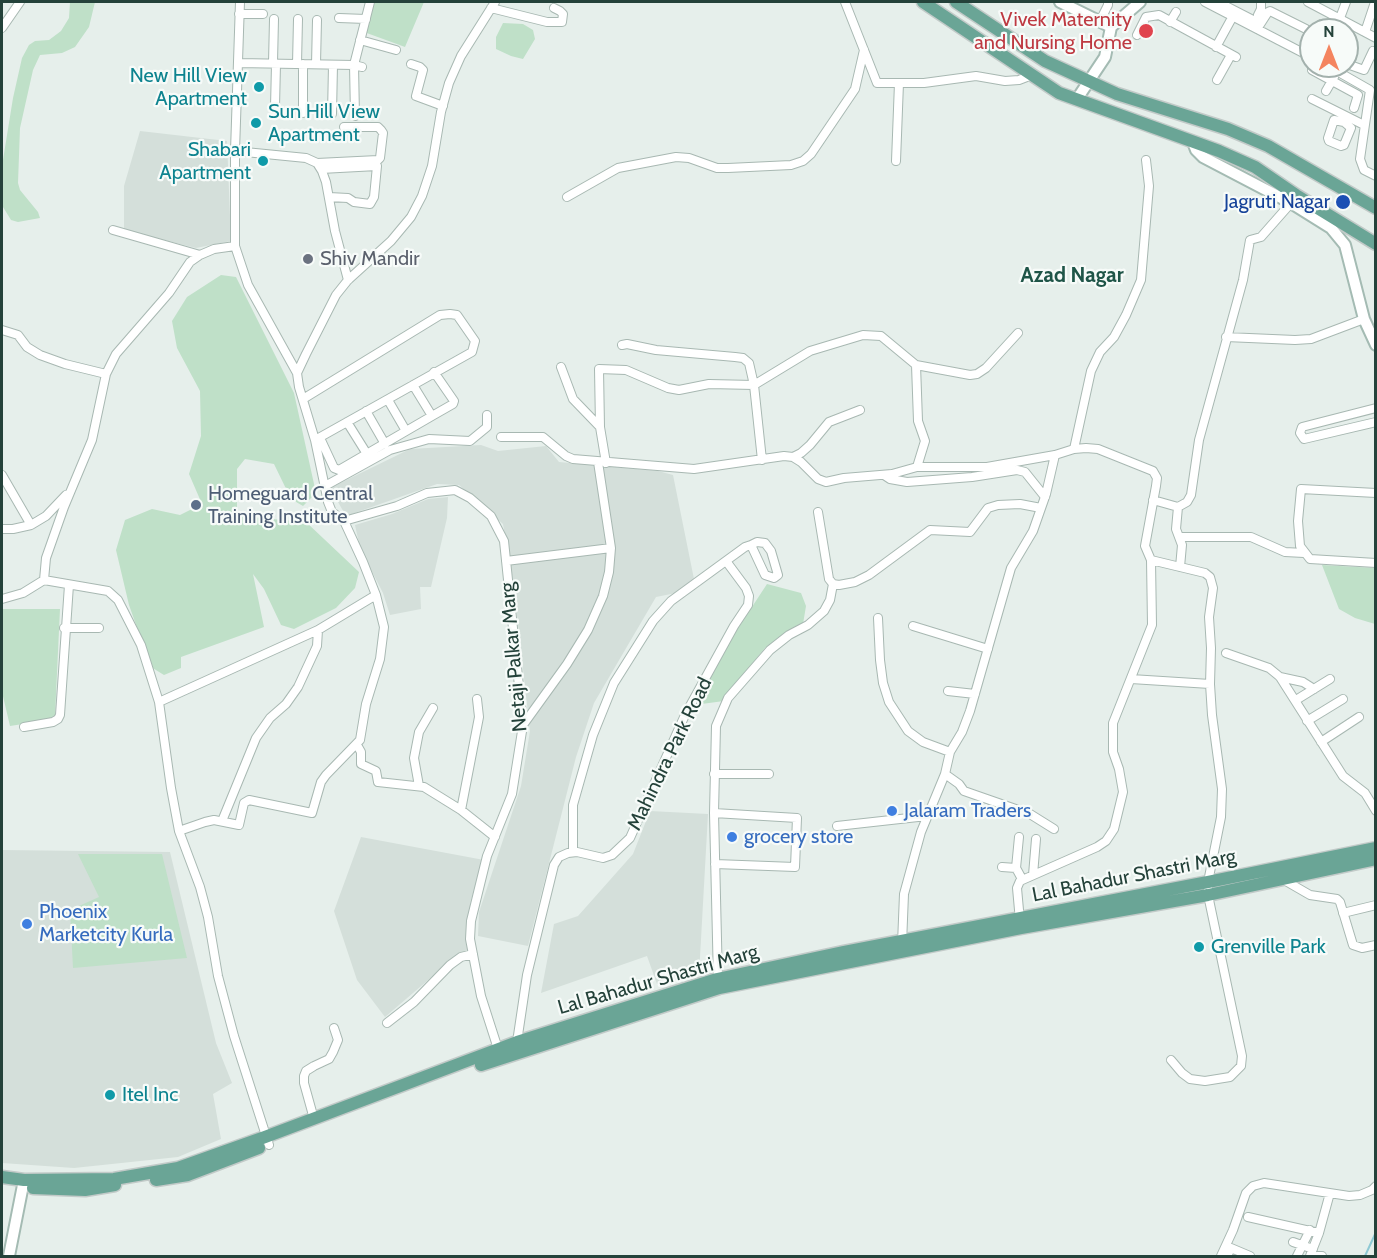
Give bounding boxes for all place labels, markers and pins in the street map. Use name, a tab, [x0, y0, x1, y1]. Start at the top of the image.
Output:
place label: Vivek Maternity and Nursing Home	[974, 8, 1132, 55]
marker: Vivek Maternity and Nursing Home	[1137, 22, 1155, 40]
place label: New Hill View Apartment	[130, 64, 247, 111]
marker: New Hill View Apartment	[252, 80, 266, 94]
place label: Sun Hill View Apartment	[268, 100, 380, 147]
marker: Sun Hill View Apartment	[249, 116, 263, 130]
place label: Shabari Apartment	[159, 138, 251, 185]
marker: Shabari Apartment	[256, 154, 270, 168]
place label: Jagruti Nagar	[1224, 190, 1330, 214]
marker: Jagruti Nagar	[1334, 193, 1352, 211]
place label: Shiv Mandir	[320, 247, 420, 271]
marker: Shiv Mandir	[301, 252, 315, 266]
place label: Homeguard Central Training Institute	[208, 482, 373, 529]
marker: Homeguard Central Training Institute	[189, 498, 203, 512]
place label: Jalaram Traders	[904, 799, 1031, 823]
marker: Jalaram Traders	[885, 804, 899, 818]
place label: grocery store	[744, 825, 853, 849]
marker: grocery store	[725, 830, 739, 844]
place label: Phoenix Marketcity Kurla	[39, 900, 173, 947]
marker: Phoenix Marketcity Kurla	[20, 917, 34, 931]
place label: Grenville Park	[1211, 935, 1326, 959]
marker: Grenville Park	[1192, 940, 1206, 954]
place label: Itel Inc	[122, 1083, 178, 1107]
marker: Itel Inc	[103, 1088, 117, 1102]

